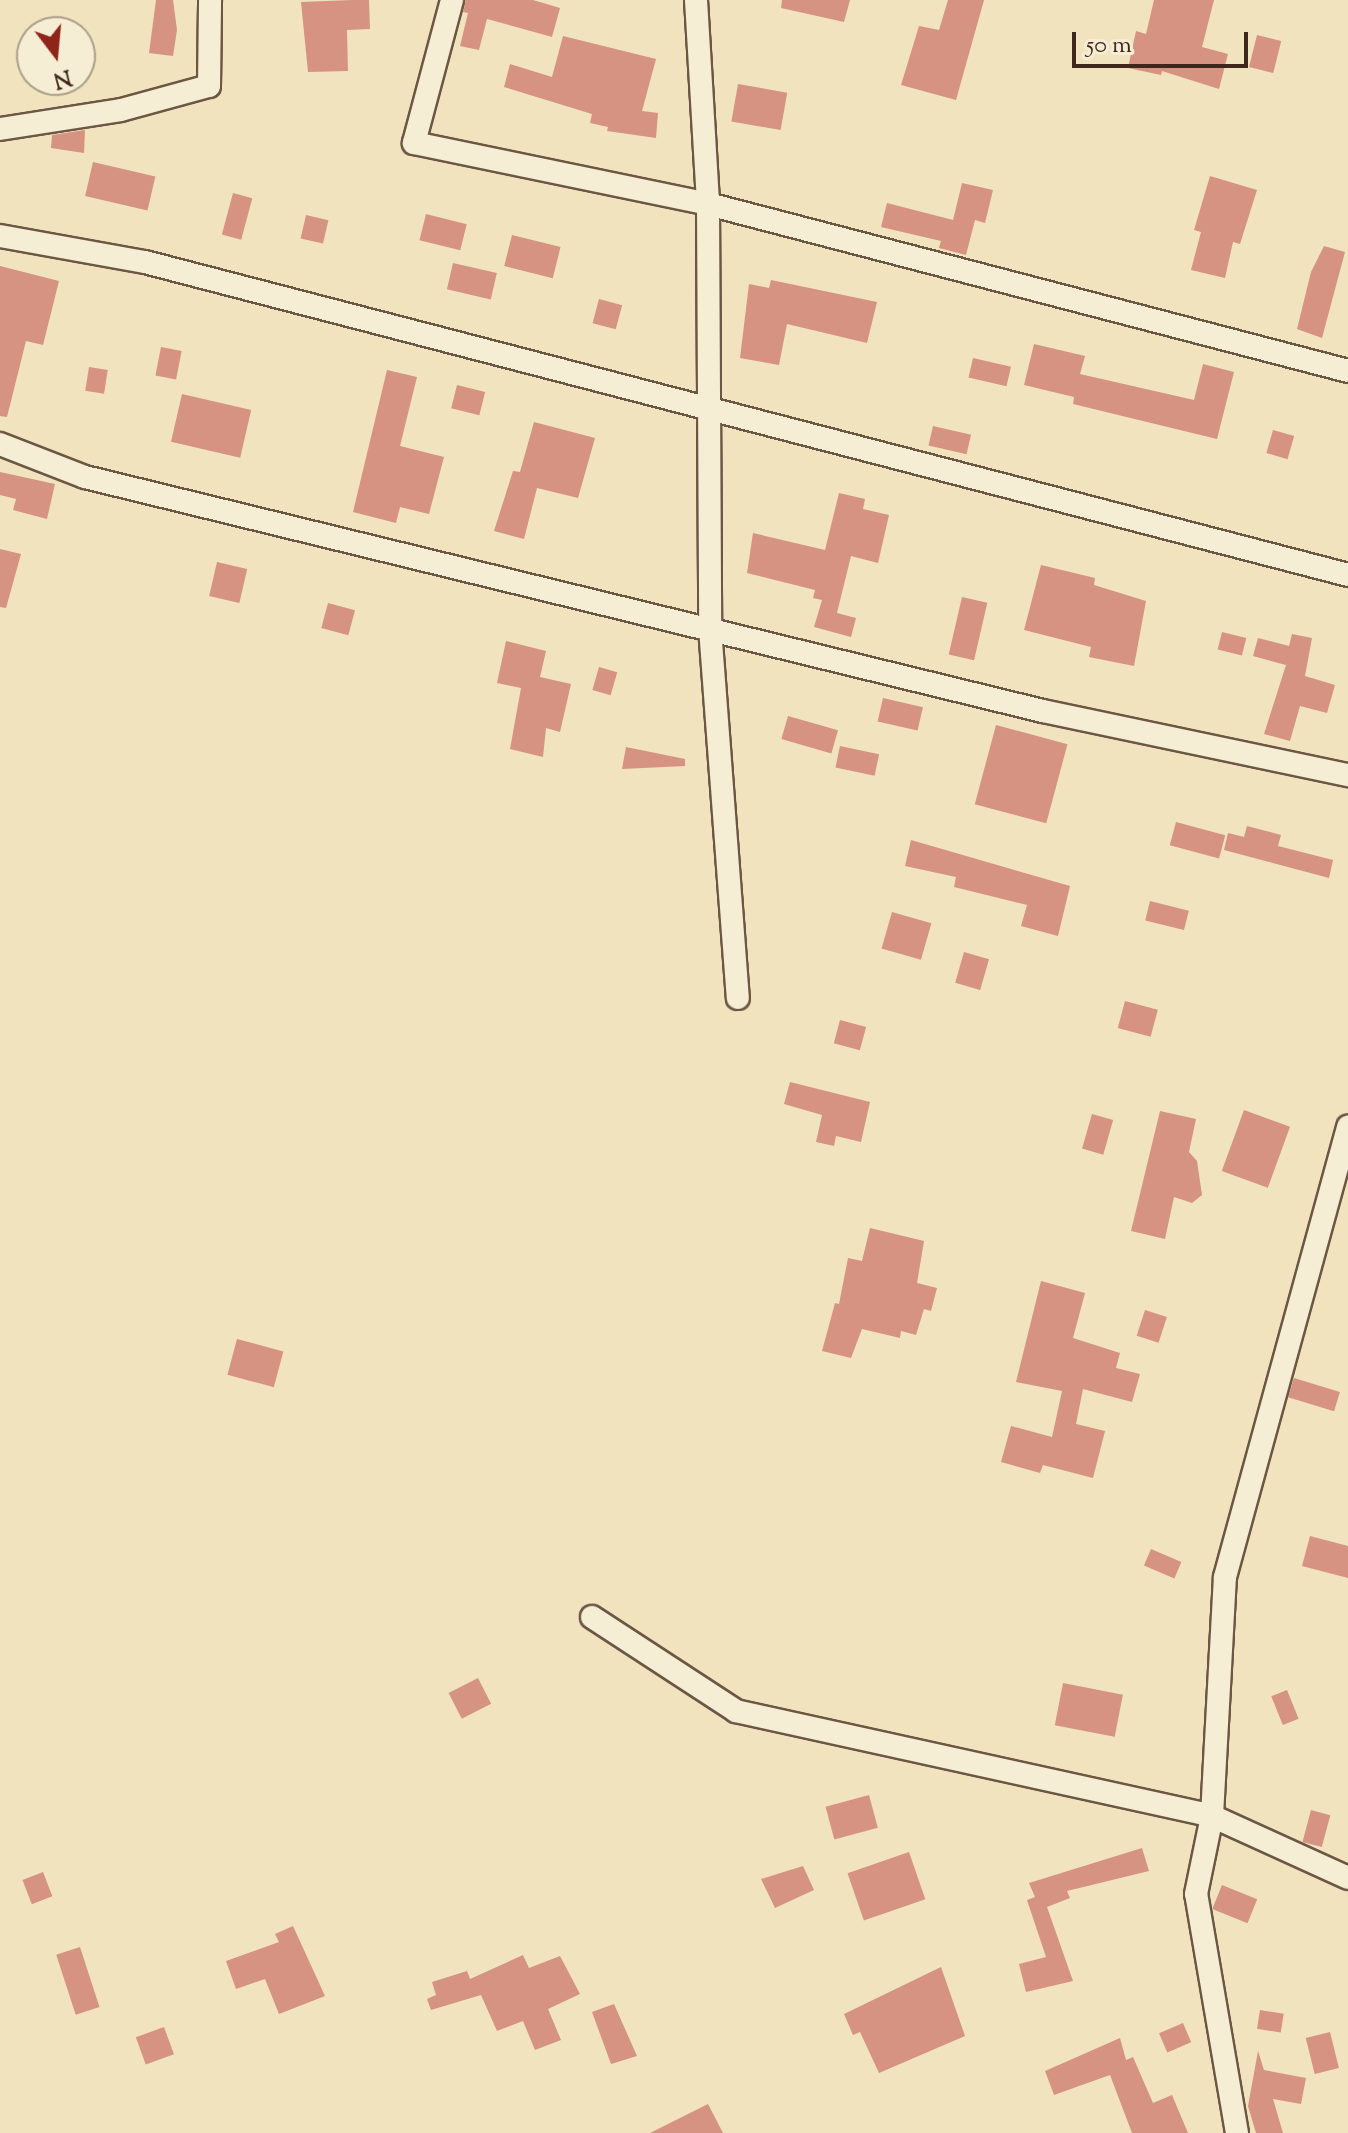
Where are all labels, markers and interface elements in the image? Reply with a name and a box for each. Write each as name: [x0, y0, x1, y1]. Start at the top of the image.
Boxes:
north arrow: [16, 16, 96, 96]
scale bar: [1076, 16, 1252, 66]
text: 50 m: [1086, 29, 1132, 63]
text: N: [49, 59, 75, 95]

